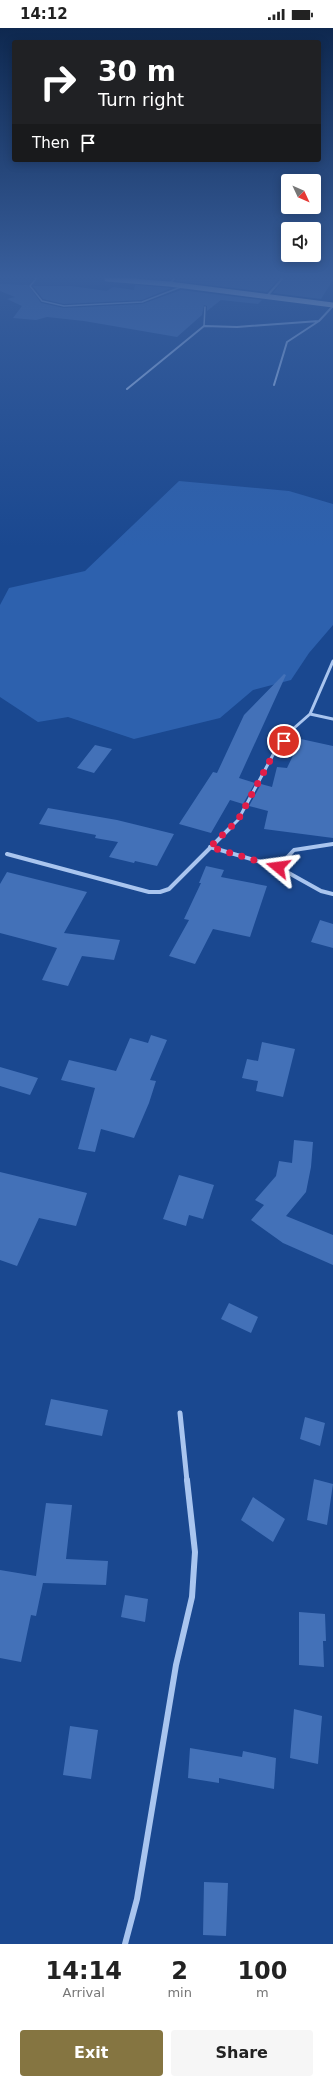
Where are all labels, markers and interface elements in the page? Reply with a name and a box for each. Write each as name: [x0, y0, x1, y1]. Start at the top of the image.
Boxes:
text: 14:12: [20, 5, 68, 23]
text: 30 m: [98, 55, 176, 88]
icon: right: [32, 56, 84, 108]
text: Turn right: [98, 89, 184, 110]
icon: arrive: [77, 132, 99, 154]
text: Then: [32, 134, 69, 152]
north arrow: [281, 174, 321, 214]
map controls: [281, 174, 321, 262]
button: sound: [281, 222, 321, 262]
pin: [267, 724, 301, 758]
icon: arrive: [273, 730, 295, 752]
position arrow: [257, 846, 299, 888]
text: 14:14: [45, 1957, 122, 1985]
text: 2: [171, 1957, 188, 1985]
text: 100: [237, 1957, 287, 1985]
text: Arrival: [63, 1985, 105, 2000]
text: min: [167, 1985, 192, 2000]
text: m: [256, 1985, 269, 2000]
button: Exit: [20, 2030, 163, 2076]
button: Share: [171, 2030, 313, 2076]

